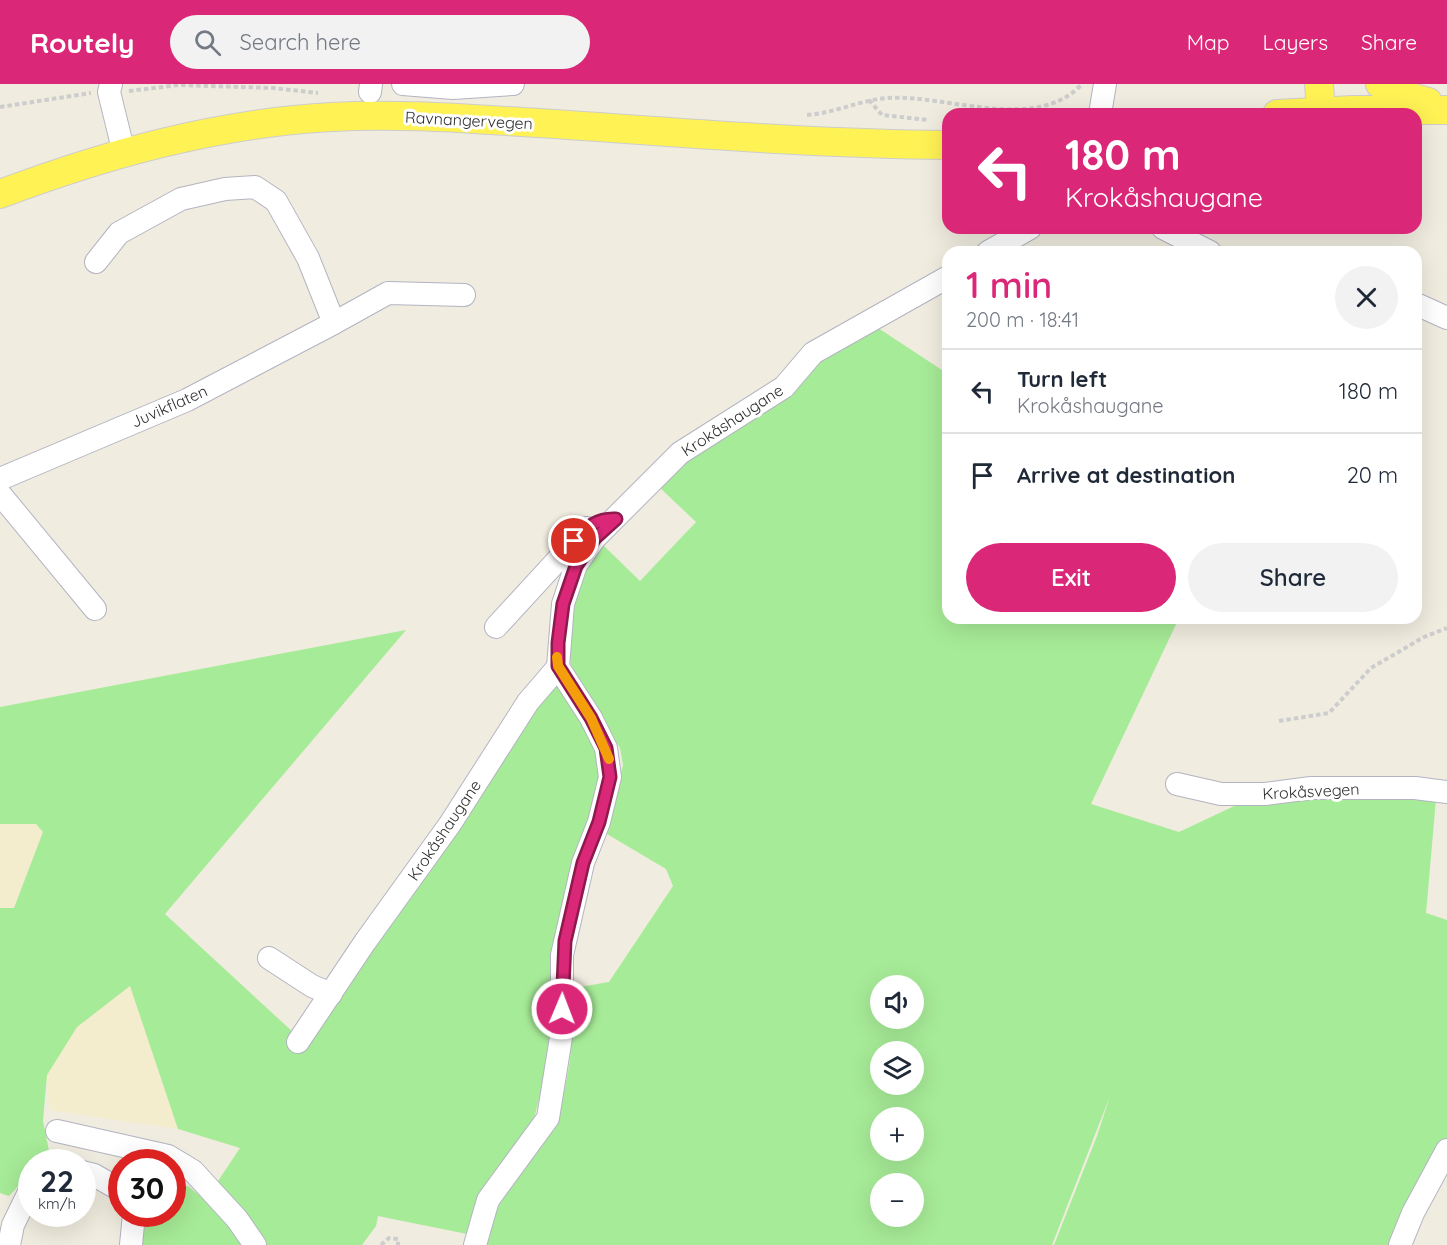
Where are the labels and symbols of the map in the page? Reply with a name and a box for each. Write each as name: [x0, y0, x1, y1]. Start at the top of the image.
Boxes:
street label: Ravnangervegen: [405, 107, 533, 133]
street label: Juvikflaten: [128, 380, 210, 432]
street label: Krokåshaugane: [677, 380, 787, 460]
pin: [548, 515, 599, 566]
street label: Krokåshaugane: [403, 776, 485, 884]
street label: Krokåsvegen: [1262, 778, 1360, 804]
position arrow: [530, 977, 594, 1041]
speed limit sign: 30: [108, 1149, 186, 1227]

